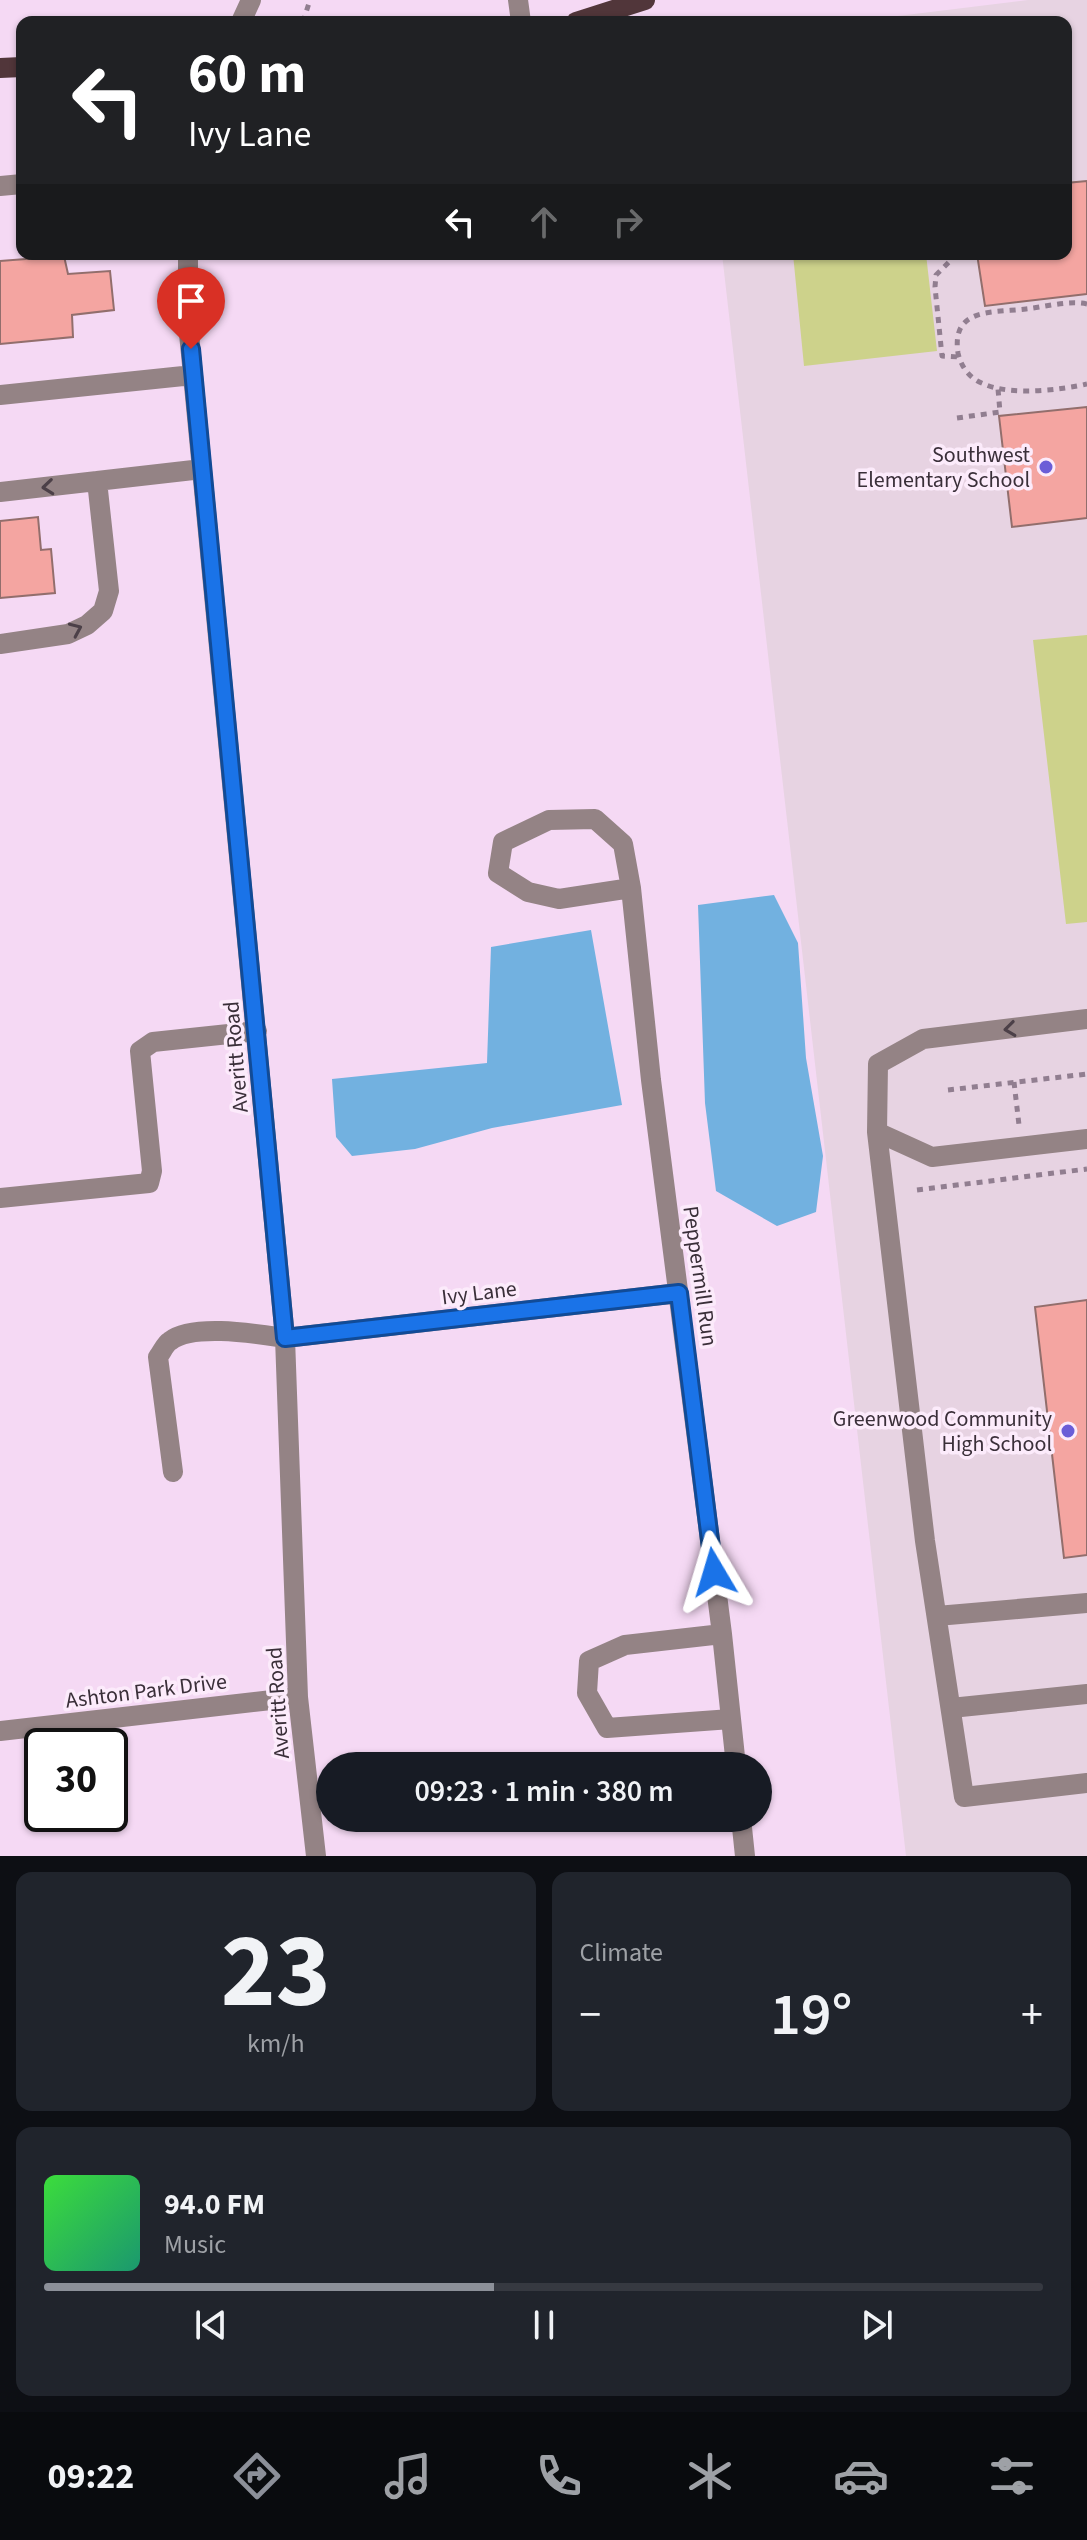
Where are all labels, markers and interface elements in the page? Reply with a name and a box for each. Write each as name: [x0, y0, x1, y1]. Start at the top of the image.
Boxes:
text: 60 m: [188, 35, 306, 114]
icon: left: [56, 48, 160, 152]
text: Ivy Lane: [188, 109, 311, 160]
icon: left: [438, 200, 482, 244]
icon: ahead: [522, 200, 566, 244]
icon: right: [606, 200, 650, 244]
pin: [157, 267, 225, 349]
icon: arrive: [169, 279, 213, 323]
place label: Southwest Elementary School: [857, 439, 1031, 496]
marker: Southwest Elementary School: [1037, 458, 1055, 476]
one-way arrow: [41, 478, 54, 495]
one-way arrow: [68, 623, 82, 639]
street label: Averitt Road: [215, 1000, 257, 1114]
one-way arrow: [1003, 1020, 1016, 1037]
street label: Peppermill Run: [674, 1204, 726, 1348]
street label: Ivy Lane: [440, 1273, 519, 1313]
place label: Greenwood Community High School: [833, 1403, 1053, 1460]
marker: Greenwood Community High School: [1059, 1422, 1077, 1440]
position arrow: [672, 1530, 756, 1614]
street label: Averitt Road: [258, 1646, 298, 1760]
street label: Ashton Park Drive: [64, 1665, 229, 1717]
speed limit sign: 30: [24, 1728, 128, 1832]
text: 09:23 · 1 min · 380 m: [414, 1770, 674, 1813]
text: 23: [221, 1899, 331, 2047]
text: Climate: [580, 1934, 663, 1971]
text: 19°: [770, 1973, 852, 2058]
text: −: [580, 1984, 601, 2047]
text: +: [1021, 1984, 1043, 2047]
text: km/h: [247, 2025, 305, 2062]
text: 94.0 FM: [164, 2183, 265, 2226]
text: Music: [164, 2226, 226, 2263]
icon: previous: [189, 2303, 233, 2347]
icon: pause: [522, 2303, 566, 2347]
icon: next: [855, 2303, 899, 2347]
icon: directions: [229, 2448, 285, 2504]
icon: music: [380, 2448, 436, 2504]
icon: phone: [531, 2448, 587, 2504]
icon: climate: [682, 2448, 738, 2504]
icon: car: [833, 2448, 889, 2504]
icon: filters: [984, 2448, 1040, 2504]
text: 09:22: [47, 2451, 134, 2502]

